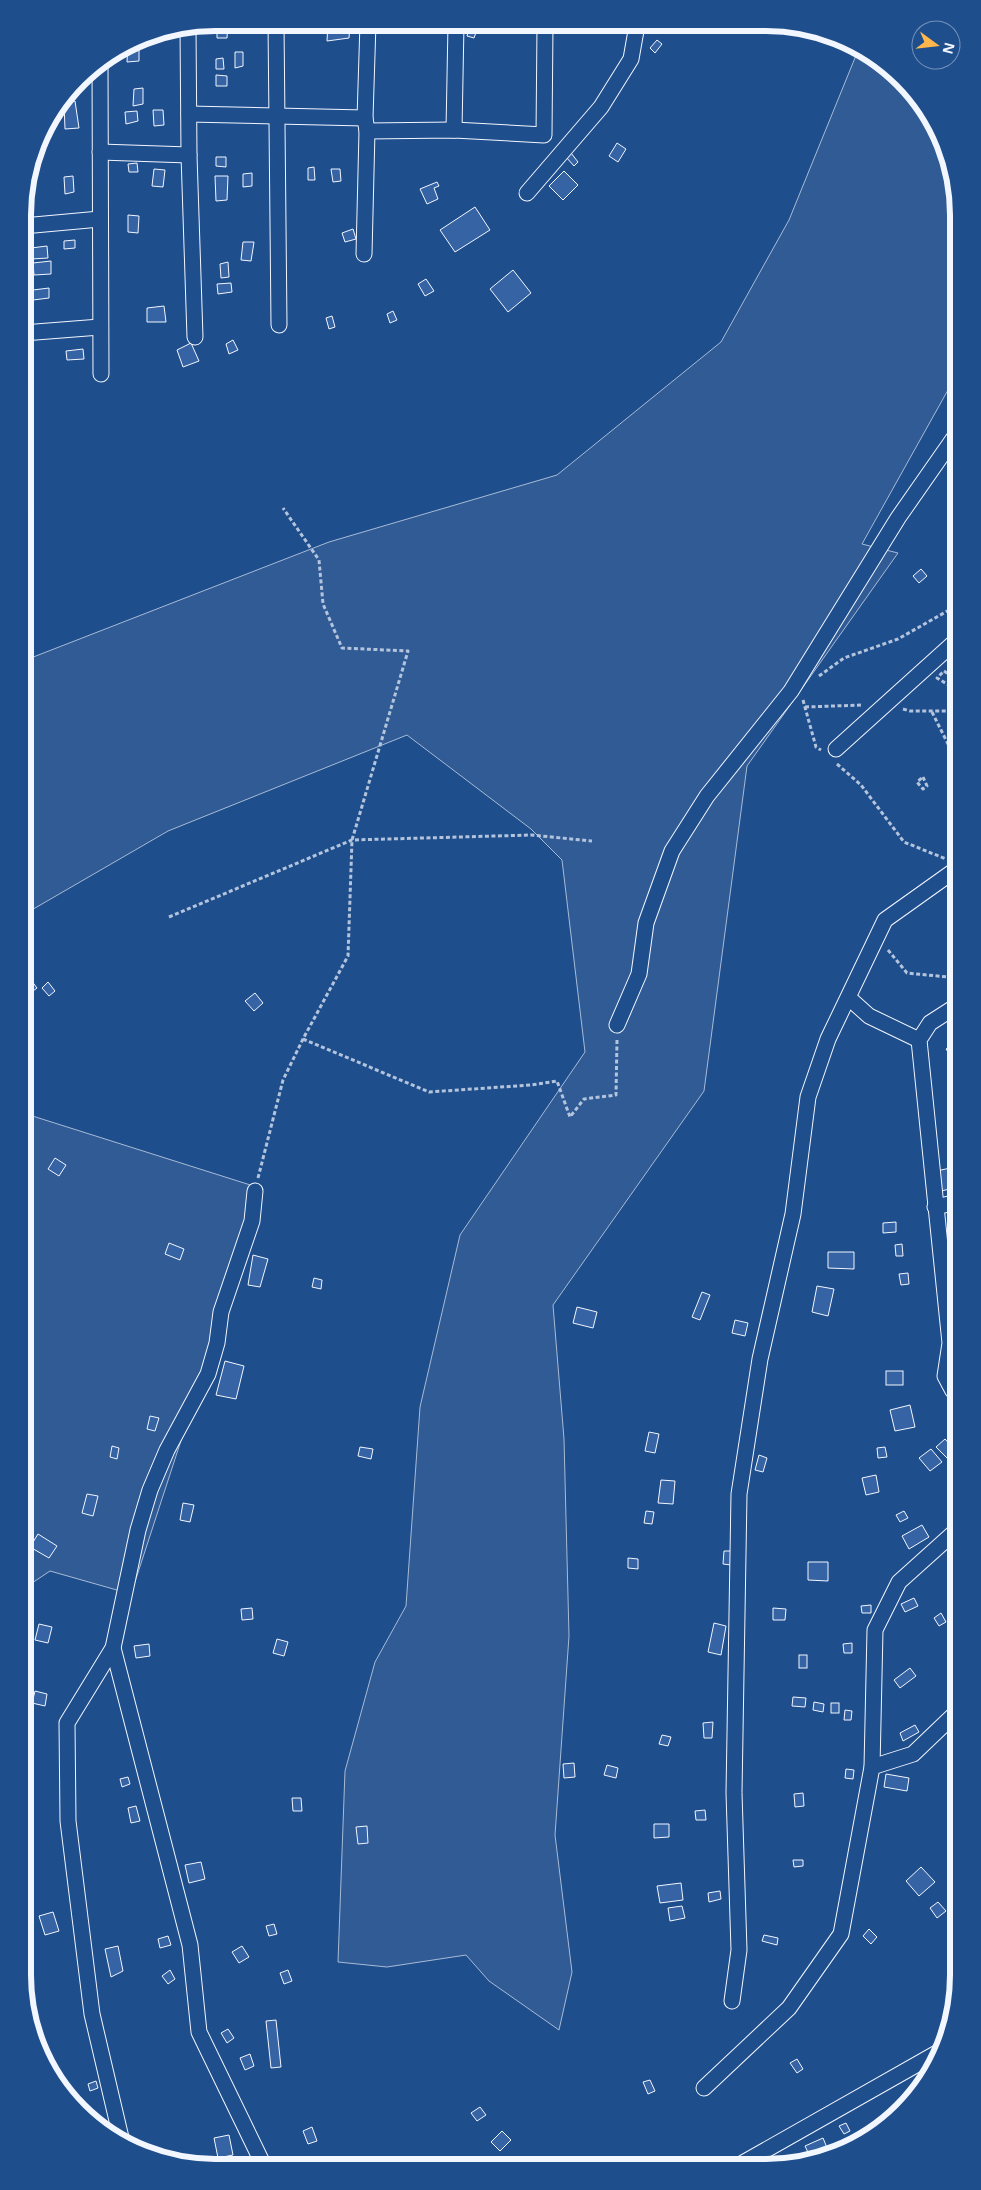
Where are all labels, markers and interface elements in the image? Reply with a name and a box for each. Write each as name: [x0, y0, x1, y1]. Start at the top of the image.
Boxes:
north arrow: [911, 20, 961, 70]
text: N: [938, 41, 960, 56]

